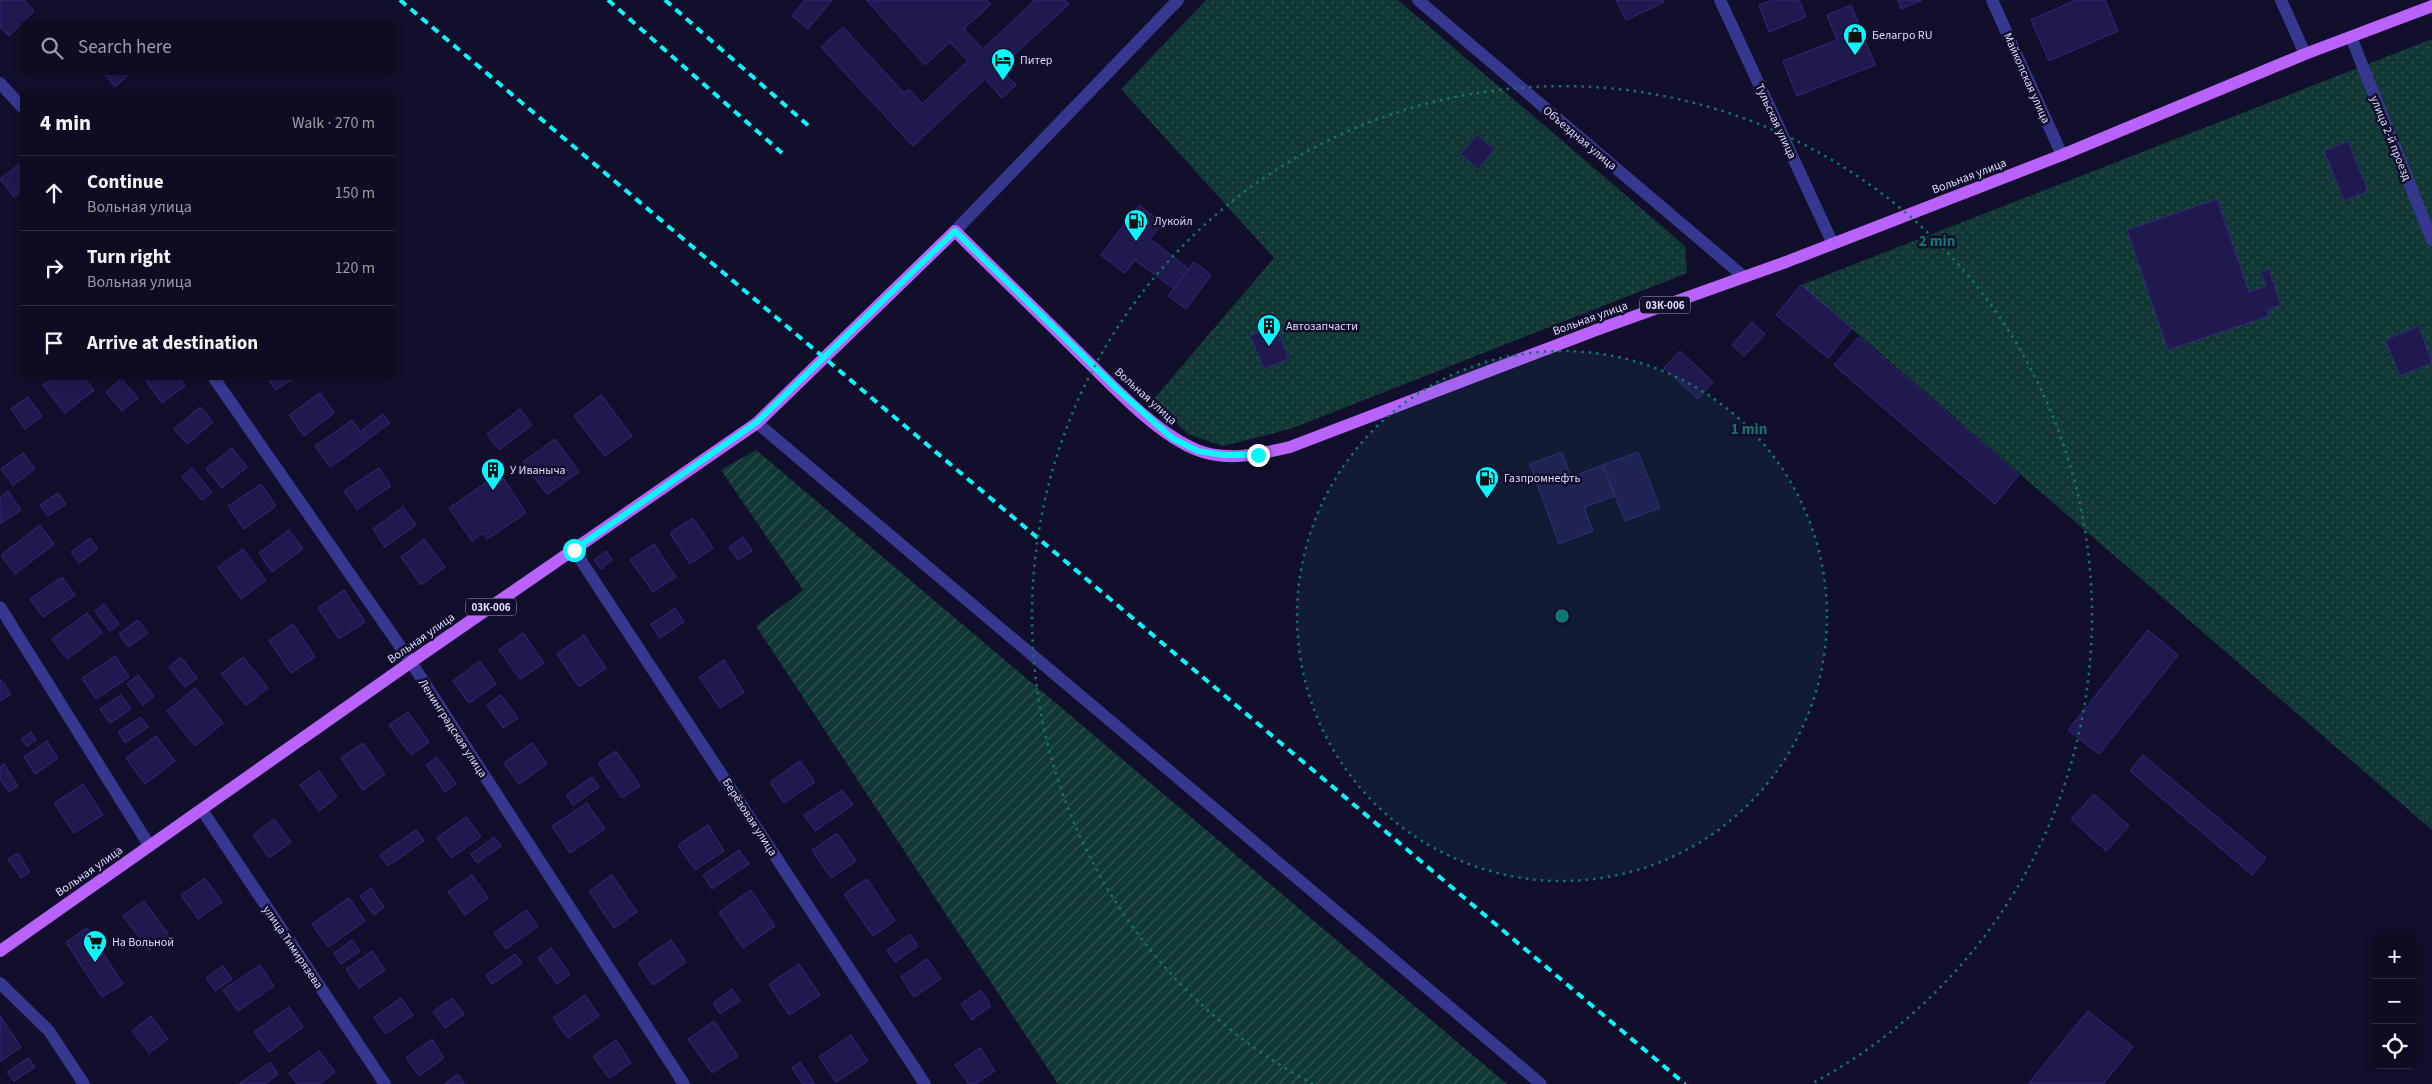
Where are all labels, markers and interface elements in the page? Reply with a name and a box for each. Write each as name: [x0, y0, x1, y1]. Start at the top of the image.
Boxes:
search box: [20, 20, 395, 75]
shop icon: Белагро RU: [1842, 22, 1868, 56]
place label: Белагро RU: [1872, 27, 1932, 44]
street label: Майкопская улица: [1999, 30, 2054, 126]
icon: search: [38, 34, 66, 62]
text: Search here: [78, 34, 172, 61]
hotel icon: Питер: [990, 47, 1016, 81]
place label: Питер: [1020, 52, 1053, 69]
street label: Тульская улица: [1751, 81, 1800, 162]
street label: улица 2-й проезд: [2366, 93, 2416, 184]
street label: Объездная улица: [1539, 102, 1620, 174]
text: 4 min: [40, 108, 91, 138]
text: Walk · 270 m: [292, 112, 375, 134]
street label: Вольная улица: [1929, 154, 2009, 198]
text: Continue: [87, 169, 164, 196]
icon: ahead: [40, 179, 68, 207]
text: 150 m: [335, 182, 375, 204]
text: Вольная улица: [87, 196, 192, 218]
fuel station icon: Лукойл: [1123, 208, 1149, 242]
place label: Лукойл: [1154, 213, 1193, 230]
text: 2 min: [1919, 231, 1955, 252]
text: Turn right: [87, 244, 171, 271]
icon: right: [40, 254, 68, 282]
text: 120 m: [335, 257, 375, 279]
text: Вольная улица: [87, 271, 192, 293]
road number: 03К-006: [1640, 296, 1690, 314]
street label: Вольная улица: [1550, 297, 1630, 340]
building icon: Автозапчасти: [1256, 313, 1282, 347]
place label: Автозапчасти: [1286, 318, 1358, 335]
icon: arrive: [40, 329, 68, 357]
text: Arrive at destination: [87, 330, 258, 357]
street label: Вольная улица: [1111, 364, 1181, 429]
text: 1 min: [1731, 419, 1767, 440]
route end: [1247, 444, 1270, 467]
building icon: У Иваныча: [480, 457, 506, 491]
place label: У Иваныча: [510, 462, 566, 479]
fuel station icon: Газпромнефть: [1474, 465, 1500, 499]
place label: Газпромнефть: [1504, 470, 1581, 487]
route start: [563, 539, 586, 562]
road number: 03К-006: [466, 598, 516, 616]
centre of rings: [1553, 607, 1571, 625]
street label: Вольная улица: [384, 609, 458, 668]
street label: Ленинградская улица: [414, 675, 491, 781]
street label: Берёзовая улица: [718, 775, 781, 860]
street label: Вольная улица: [52, 842, 126, 901]
street label: улица Тимирязева: [258, 902, 327, 992]
supermarket icon: На Вольной: [82, 929, 108, 963]
place label: На Вольной: [112, 934, 174, 951]
map controls: [2372, 934, 2417, 1069]
button: +: [2372, 934, 2417, 979]
button: −: [2372, 979, 2417, 1024]
button: locate: [2372, 1024, 2417, 1069]

